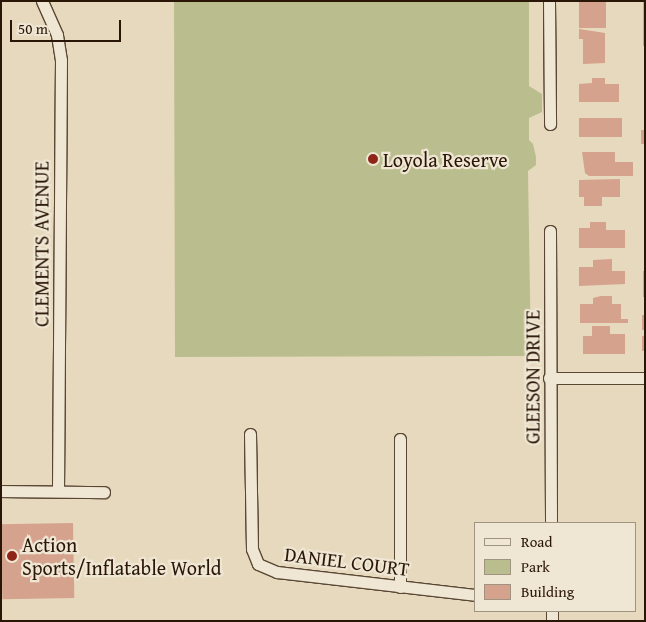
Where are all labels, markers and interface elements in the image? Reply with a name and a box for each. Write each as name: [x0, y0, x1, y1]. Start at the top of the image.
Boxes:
scale bar: [12, 10, 124, 42]
text: 50 m: [18, 18, 48, 39]
place label: Loyola Reserve: [383, 147, 508, 171]
marker: Loyola Reserve: [367, 153, 379, 165]
street label: CLEMENTS AVENUE: [29, 161, 53, 327]
street label: GLEESON DRIVE: [520, 310, 544, 444]
legend: [473, 522, 636, 612]
text: Road: [521, 531, 552, 552]
place label: Action Sports/Inflatable World: [22, 532, 222, 579]
street label: DANIEL COURT: [283, 541, 411, 581]
marker: Action Sports/Inflatable World: [6, 550, 18, 562]
text: Park: [521, 556, 550, 577]
text: Building: [521, 581, 574, 602]

